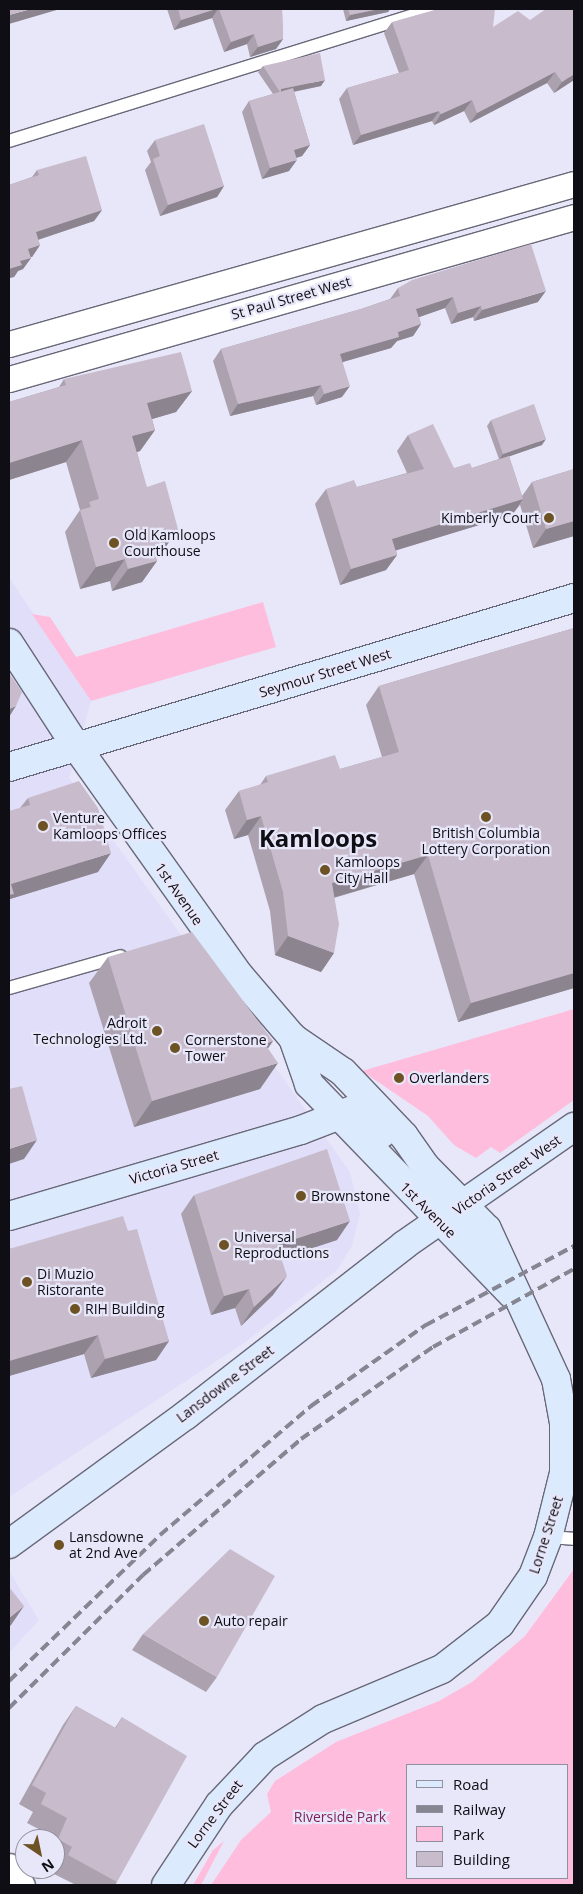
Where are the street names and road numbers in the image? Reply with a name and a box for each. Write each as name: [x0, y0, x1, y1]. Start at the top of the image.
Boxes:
street label: St Paul Street West: [229, 273, 353, 323]
street label: Seymour Street West: [257, 645, 393, 701]
street label: 1st Avenue: [151, 860, 207, 928]
street label: Victoria Street West: [450, 1131, 564, 1219]
street label: Victoria Street: [128, 1146, 220, 1188]
street label: 1st Avenue: [397, 1179, 459, 1241]
street label: Lansdowne Street: [173, 1342, 277, 1426]
street label: Lorne Street: [526, 1494, 566, 1576]
street label: Lorne Street: [184, 1777, 246, 1851]

